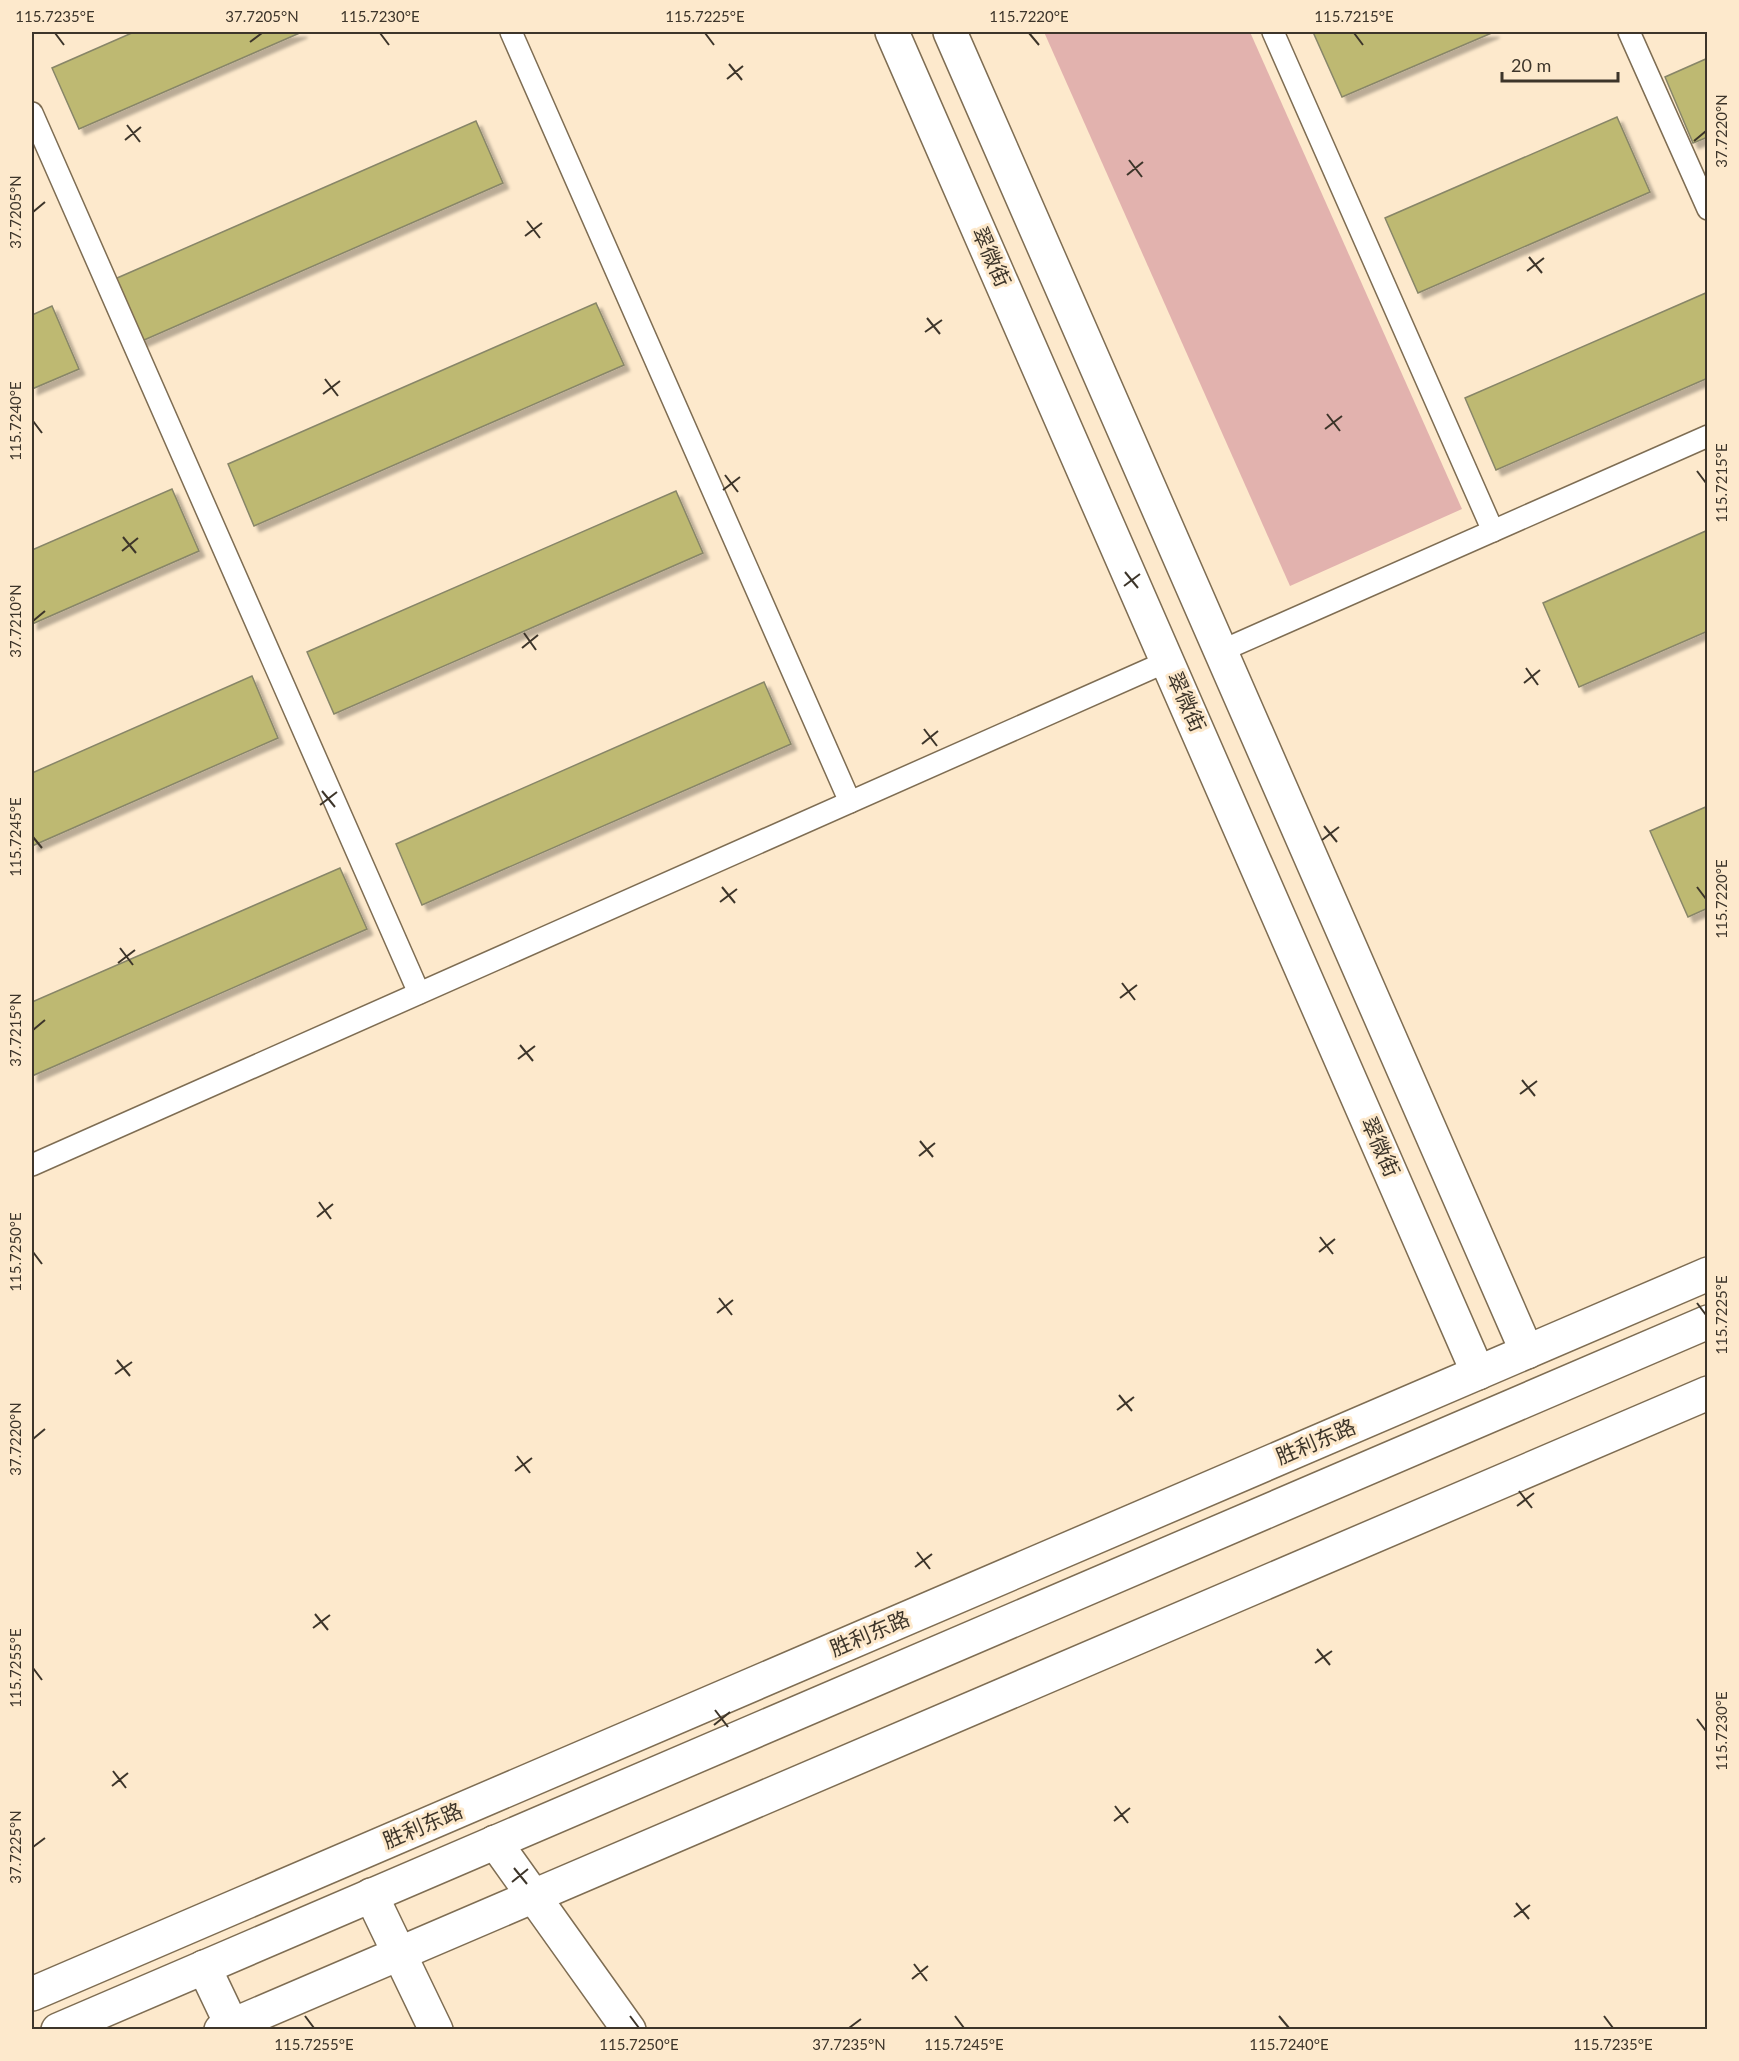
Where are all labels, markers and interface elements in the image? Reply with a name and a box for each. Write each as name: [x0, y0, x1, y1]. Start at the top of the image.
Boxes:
text: 115.7235°E: [15, 7, 95, 25]
text: 37.7205°N: [225, 7, 299, 25]
text: 115.7230°E: [340, 7, 420, 25]
text: 115.7225°E: [665, 7, 745, 25]
text: 115.7220°E: [989, 7, 1069, 25]
text: 115.7215°E: [1314, 7, 1394, 25]
scale bar: [1502, 45, 1618, 83]
text: 20 m: [1511, 54, 1551, 76]
text: 37.7220°N: [1712, 94, 1730, 168]
text: 37.7205°N: [6, 175, 24, 249]
street label: 翠微街: [968, 223, 1017, 290]
text: 115.7240°E: [6, 381, 24, 461]
text: 115.7215°E: [1712, 443, 1730, 523]
text: 37.7210°N: [6, 584, 24, 658]
street label: 翠微街: [1163, 668, 1212, 735]
text: 115.7245°E: [6, 797, 24, 877]
text: 115.7220°E: [1712, 859, 1730, 939]
text: 37.7215°N: [6, 993, 24, 1067]
street label: 翠微街: [1357, 1113, 1406, 1180]
text: 115.7250°E: [6, 1212, 24, 1292]
text: 115.7225°E: [1712, 1275, 1730, 1355]
text: 37.7220°N: [6, 1402, 24, 1476]
street label: 胜利东路: [1272, 1413, 1359, 1469]
street label: 胜利东路: [826, 1605, 913, 1661]
text: 115.7255°E: [6, 1628, 24, 1708]
text: 115.7230°E: [1712, 1691, 1730, 1771]
street label: 胜利东路: [379, 1797, 466, 1853]
text: 37.7225°N: [6, 1810, 24, 1884]
text: 115.7255°E: [274, 2035, 354, 2053]
text: 115.7250°E: [599, 2035, 679, 2053]
text: 37.7235°N: [812, 2035, 886, 2053]
text: 115.7245°E: [924, 2035, 1004, 2053]
text: 115.7240°E: [1249, 2035, 1329, 2053]
text: 115.7235°E: [1573, 2035, 1653, 2053]

